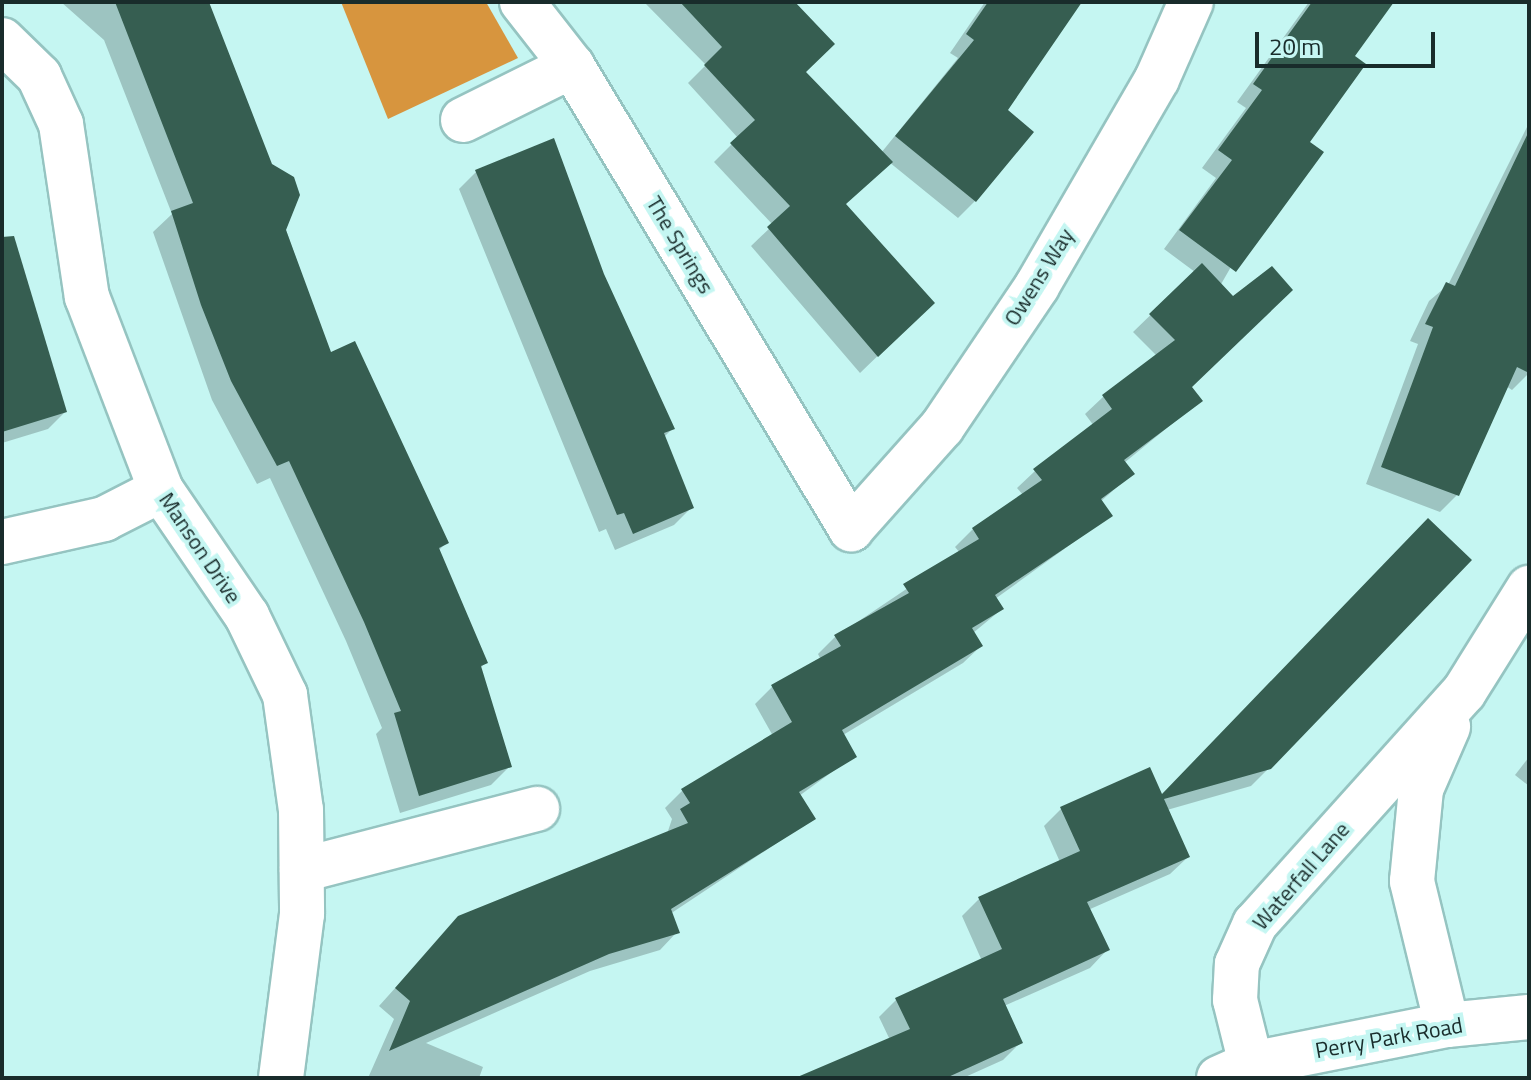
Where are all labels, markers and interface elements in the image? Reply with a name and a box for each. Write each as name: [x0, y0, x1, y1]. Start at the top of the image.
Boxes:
scale bar: [1259, 16, 1439, 66]
text: 20 m: [1269, 28, 1321, 64]
street label: The Springs: [641, 192, 719, 298]
street label: Owens Way: [999, 223, 1079, 331]
street label: Manson Drive: [153, 488, 247, 608]
street label: Waterfall Lane: [1247, 817, 1355, 935]
street label: Perry Park Road: [1313, 1012, 1465, 1064]

